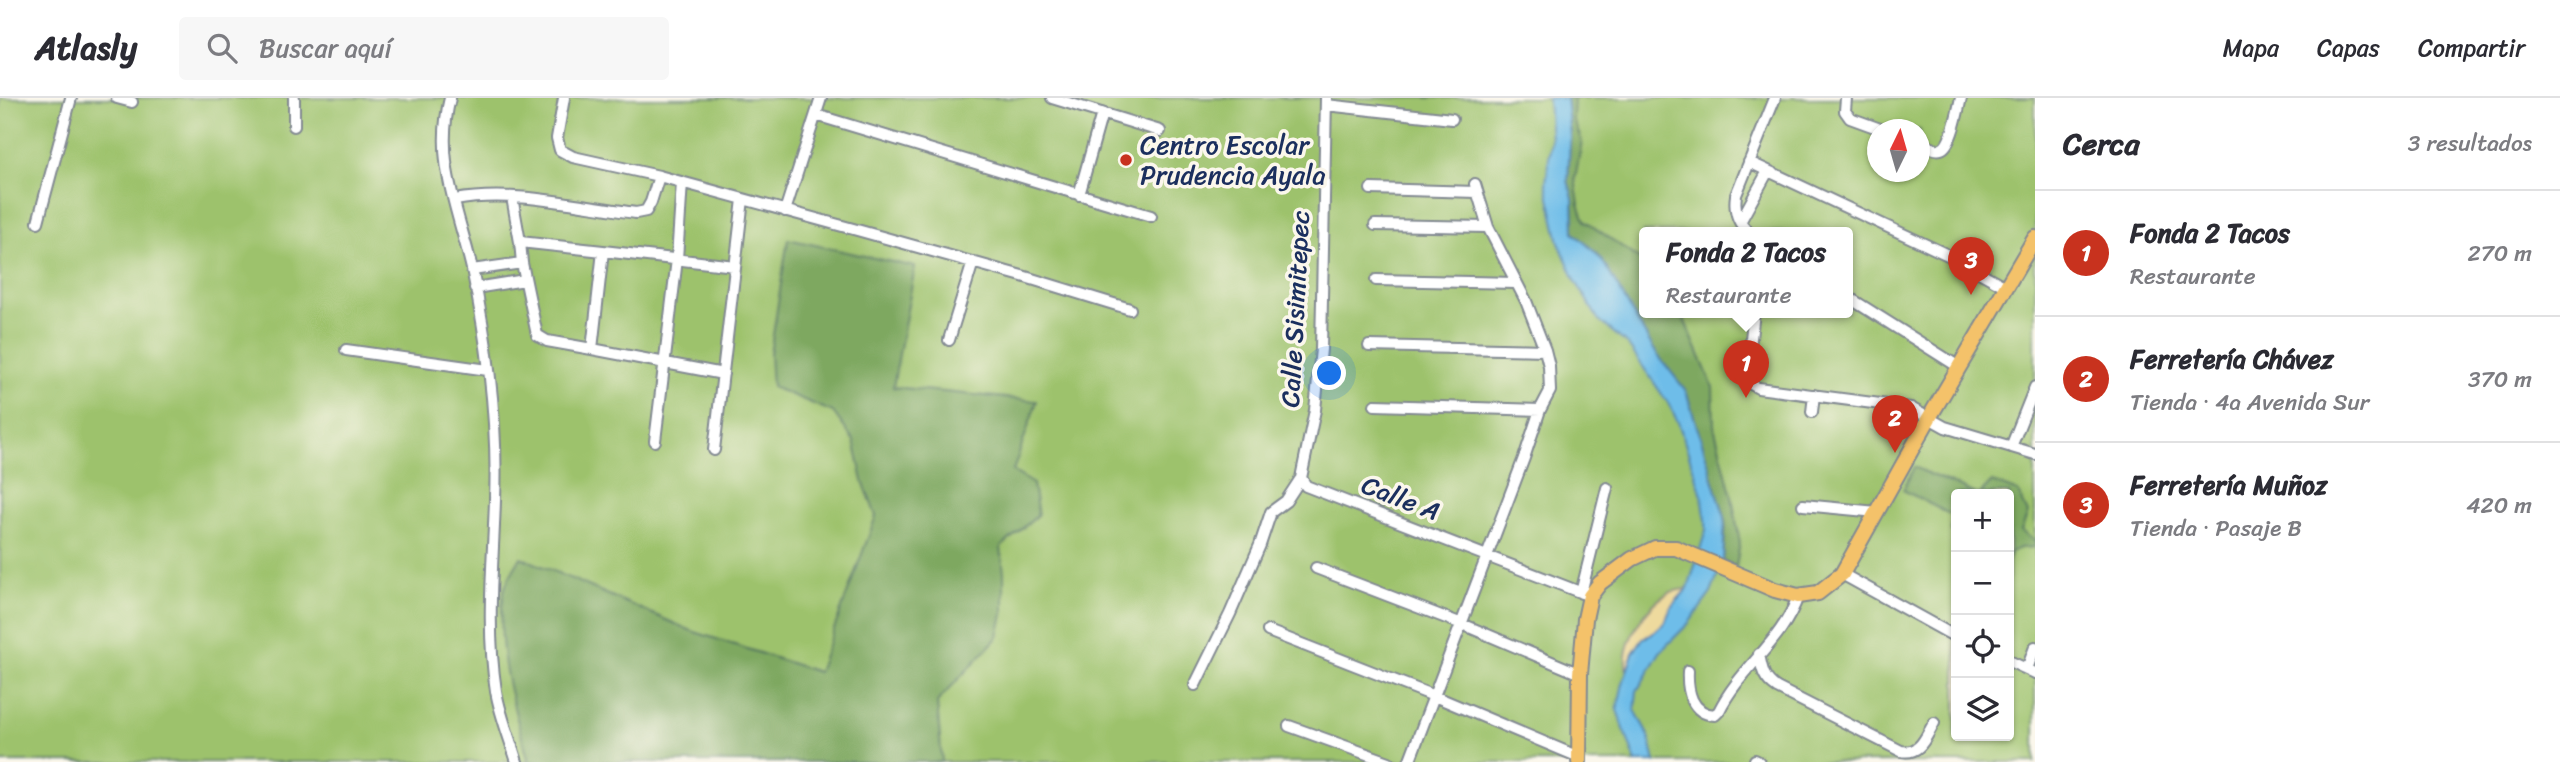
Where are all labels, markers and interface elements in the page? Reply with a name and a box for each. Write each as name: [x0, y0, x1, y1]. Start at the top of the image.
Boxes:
search box: [179, 17, 669, 80]
text: Atlasly: [35, 19, 137, 77]
text: Buscar aquí: [259, 25, 392, 71]
text: Mapa: [2223, 27, 2279, 69]
text: Capas: [2317, 27, 2380, 69]
text: Compartir: [2418, 27, 2525, 69]
icon: search: [203, 29, 241, 67]
text: Cerca: [2063, 117, 2139, 171]
north arrow: [1867, 119, 1930, 182]
place label: Centro Escolar Prudencia Ayala: [1140, 122, 1326, 198]
text: 3 resultados: [2408, 123, 2532, 164]
marker: Centro Escolar Prudencia Ayala: [1118, 152, 1134, 168]
street label: Calle Sisimitepec: [1267, 210, 1323, 408]
text: Fonda 2 Tacos: [2130, 210, 2290, 256]
popup: [1639, 227, 1853, 318]
text: Fonda 2 Tacos: [1666, 229, 1826, 275]
text: 1: [2081, 233, 2091, 274]
text: 270 m: [2467, 233, 2532, 274]
pin: 3: [1948, 237, 1994, 295]
text: Restaurante: [2130, 256, 2256, 297]
text: Restaurante: [1666, 275, 1792, 316]
text: Ferretería Chávez: [2130, 336, 2334, 382]
pin: 1: [1723, 340, 1769, 398]
your location: [1312, 356, 1346, 390]
text: 2: [2079, 359, 2093, 400]
text: 370 m: [2468, 359, 2532, 400]
text: Tienda · 4a Avenida Sur: [2130, 382, 2369, 423]
pin: 2: [1872, 395, 1918, 453]
street label: Calle A: [1355, 462, 1447, 534]
text: Ferretería Muñoz: [2130, 462, 2327, 508]
text: 3: [2080, 485, 2092, 526]
text: 420 m: [2466, 485, 2532, 526]
map controls: [1951, 489, 2014, 741]
button: +: [1951, 489, 2014, 552]
text: Tienda · Pasaje B: [2130, 508, 2302, 549]
button: −: [1951, 552, 2014, 615]
button: locate: [1951, 615, 2014, 678]
button: layers: [1951, 678, 2014, 741]

